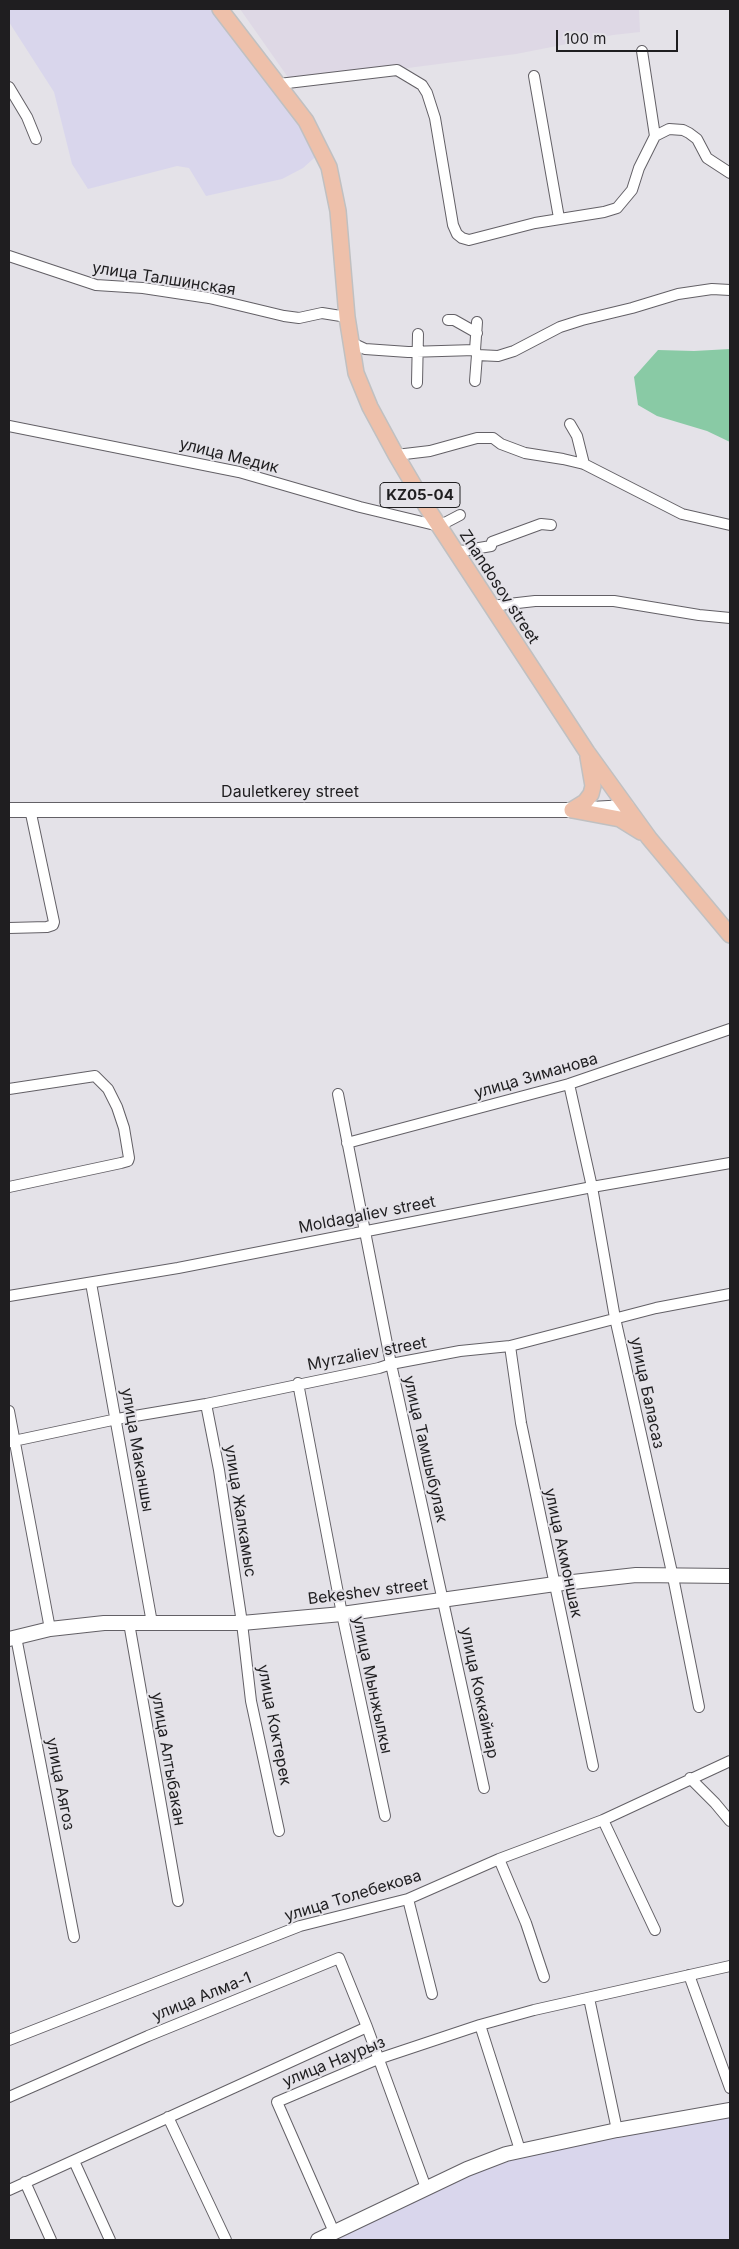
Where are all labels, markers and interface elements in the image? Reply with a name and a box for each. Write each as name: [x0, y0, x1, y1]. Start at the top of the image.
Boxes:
scale bar: [559, 20, 682, 52]
text: 100 m: [564, 29, 606, 48]
street label: улица Талшинская: [91, 258, 237, 300]
street label: улица Медик: [177, 434, 281, 478]
road number: KZ05-04: [380, 482, 460, 508]
street label: Zhandosov street: [455, 526, 543, 648]
street label: Dauletkerey street: [221, 782, 359, 802]
street label: улица Зиманова: [472, 1049, 600, 1103]
street label: Moldagaliev street: [297, 1192, 437, 1238]
street label: Myrzaliev street: [306, 1333, 428, 1375]
street label: улица Баласаз: [626, 1335, 668, 1451]
street label: улица Тамшыбулак: [399, 1374, 451, 1524]
street label: улица Маканшы: [117, 1387, 157, 1513]
street label: улица Жалкамыс: [220, 1444, 260, 1578]
street label: улица Акмоншак: [540, 1487, 586, 1619]
street label: Bekeshev street: [307, 1575, 429, 1609]
street label: улица Мынжылкы: [348, 1615, 396, 1755]
street label: улица Коккайнар: [456, 1626, 502, 1760]
street label: улица Коктерек: [253, 1663, 295, 1787]
street label: улица Алтыбакан: [147, 1691, 189, 1827]
street label: улица Аягоз: [42, 1736, 78, 1832]
street label: улица Толебекова: [282, 1866, 424, 1926]
street label: улица Алма-1: [150, 1968, 254, 2026]
street label: улица Наурыз: [280, 2033, 388, 2091]

